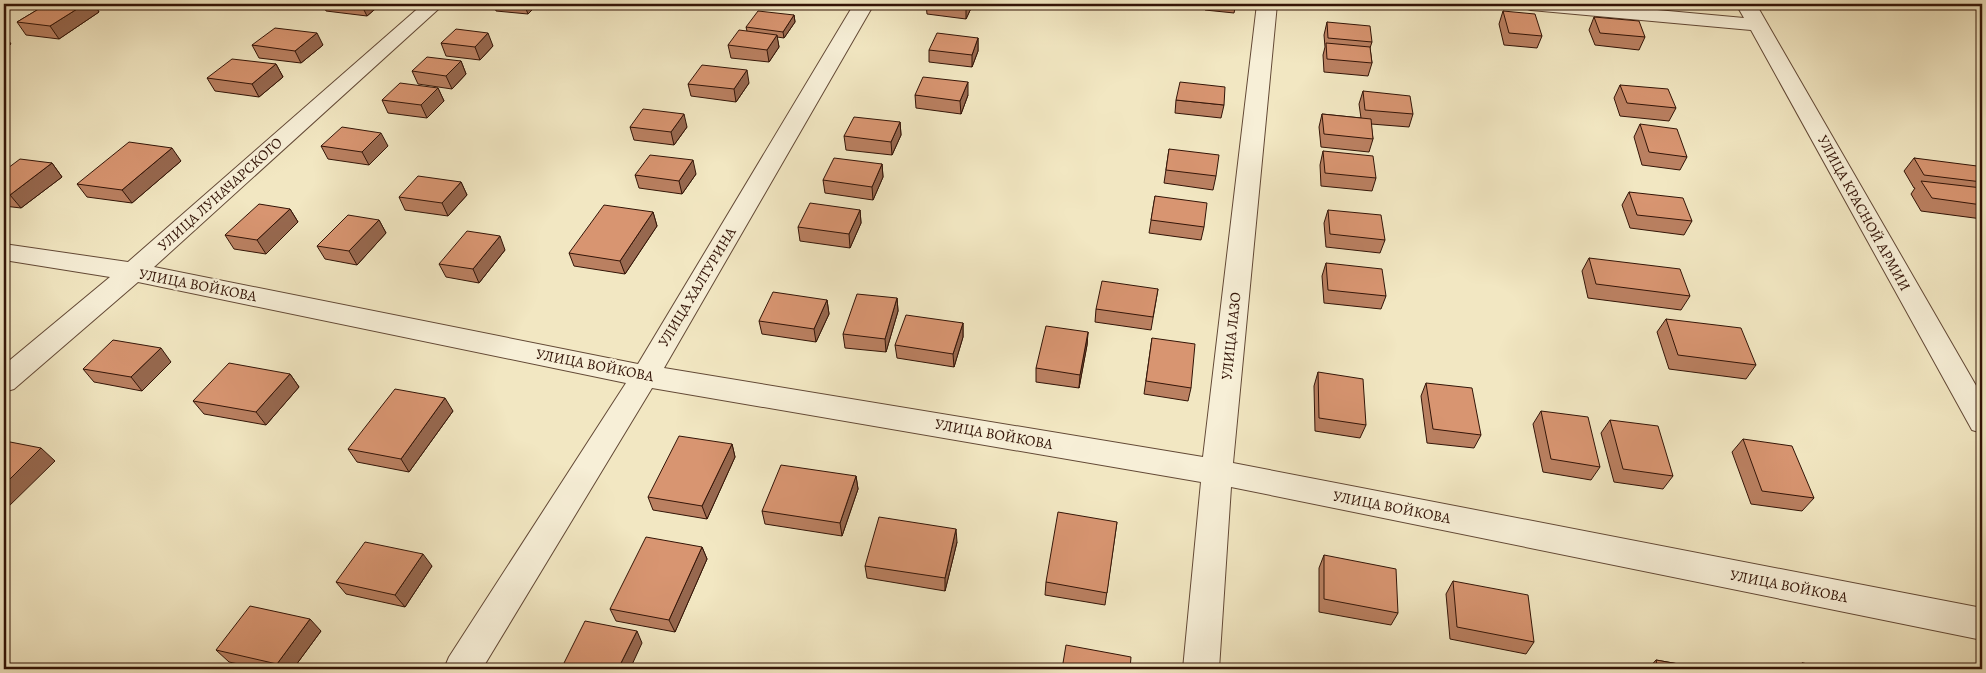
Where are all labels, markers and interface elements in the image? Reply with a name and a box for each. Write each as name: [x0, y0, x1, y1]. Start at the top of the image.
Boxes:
street label: УЛИЦА КРАСНОЙ АРМИИ: [1813, 132, 1915, 294]
street label: УЛИЦА ЛУНАЧАРСКОГО: [153, 133, 287, 255]
street label: УЛИЦА ХАЛТУРИНА: [653, 223, 741, 350]
street label: УЛИЦА ВОЙКОВА: [137, 264, 259, 306]
street label: УЛИЦА ЛАЗО: [1216, 291, 1246, 381]
street label: УЛИЦА ВОЙКОВА: [534, 344, 656, 386]
street label: УЛИЦА ВОЙКОВА: [933, 414, 1055, 454]
street label: УЛИЦА ВОЙКОВА: [1331, 486, 1453, 528]
street label: УЛИЦА ВОЙКОВА: [1728, 565, 1850, 607]

